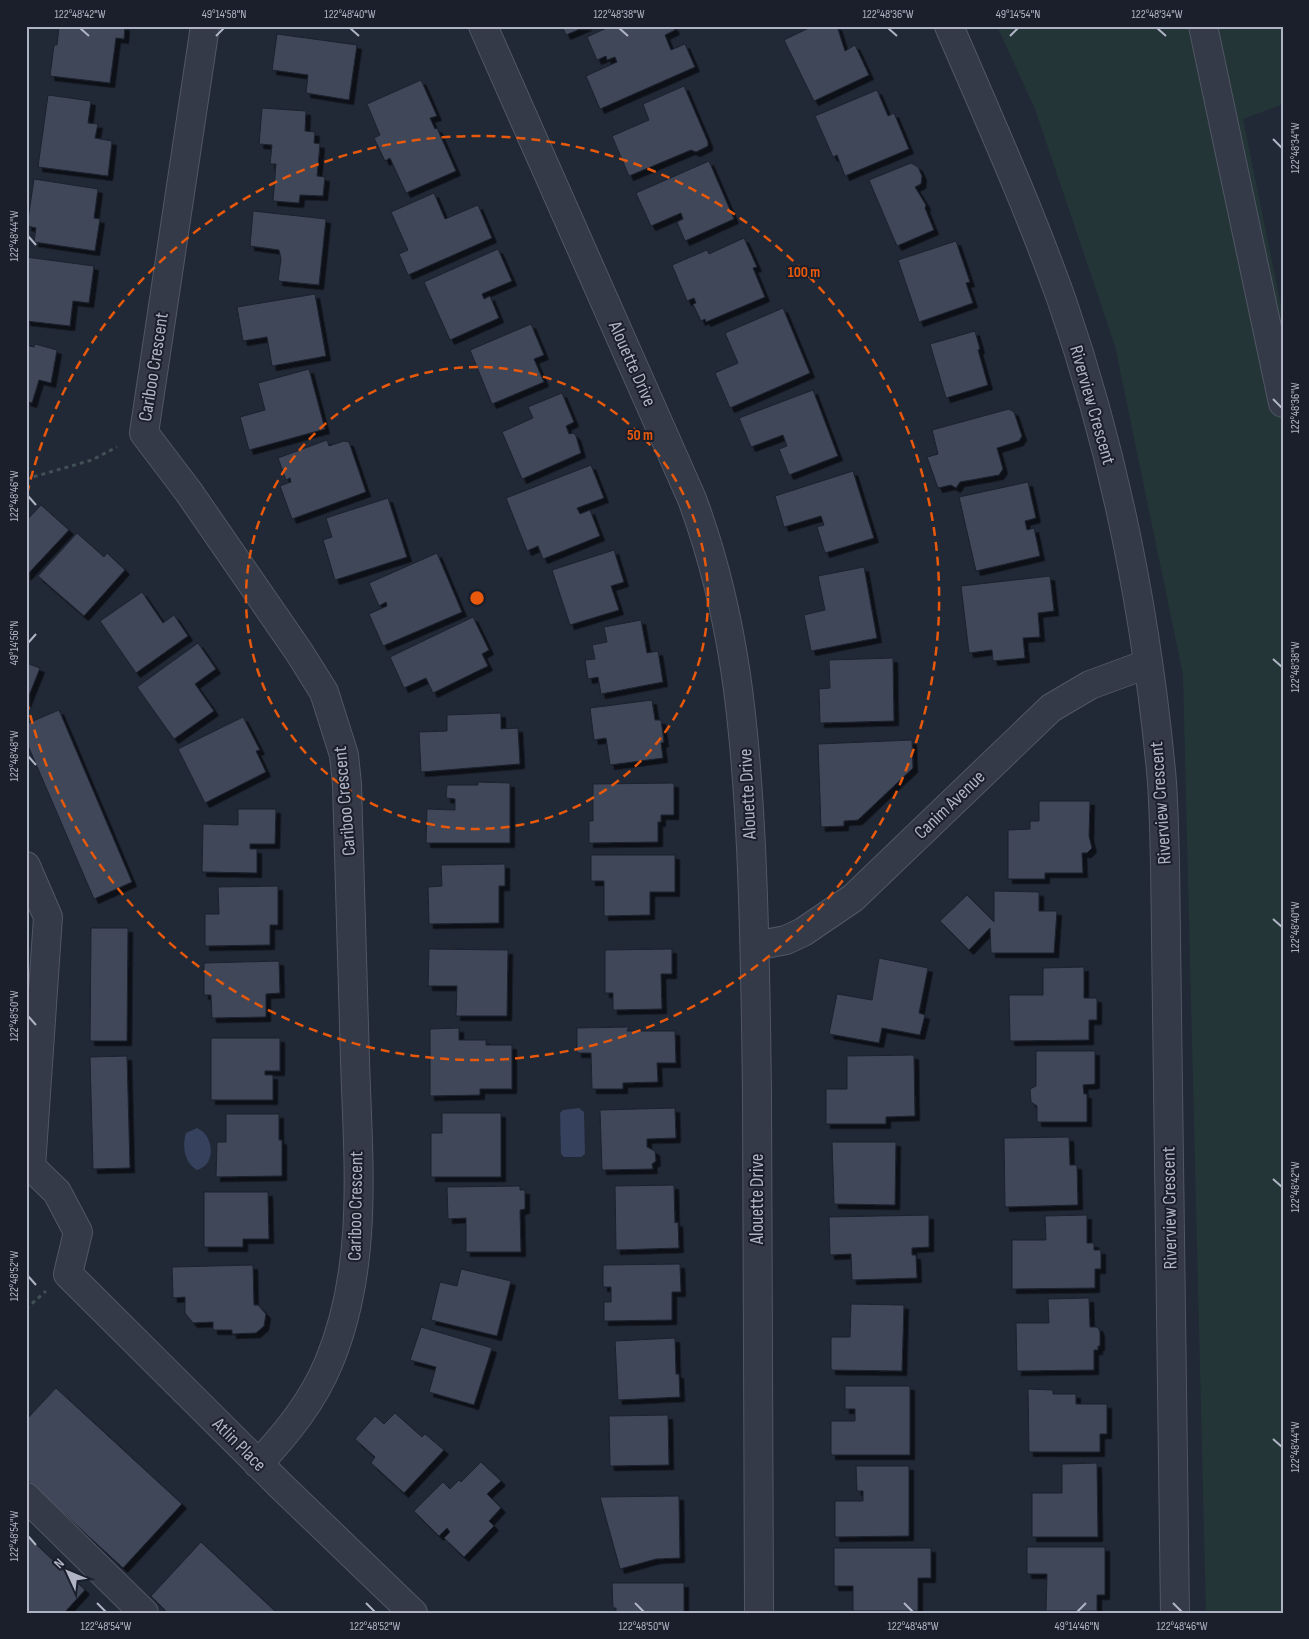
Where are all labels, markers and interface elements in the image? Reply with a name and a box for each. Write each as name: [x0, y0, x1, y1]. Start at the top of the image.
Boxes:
text: 122°48'42"W: [55, 7, 106, 22]
text: 49°14'58"N: [202, 7, 246, 22]
text: 122°48'40"W: [324, 7, 376, 22]
text: 122°48'38"W: [593, 7, 645, 22]
text: 122°48'36"W: [862, 7, 914, 22]
text: 49°14'54"N: [996, 7, 1040, 22]
text: 122°48'34"W: [1131, 7, 1183, 22]
text: 122°48'34"W: [1288, 122, 1303, 174]
text: 122°48'44"W: [7, 210, 22, 262]
text: 100 m: [788, 263, 820, 282]
street label: Cariboo Crescent: [134, 311, 174, 423]
street label: Alouette Drive: [603, 317, 661, 410]
street label: Riverview Crescent: [1064, 343, 1120, 467]
text: 122°48'36"W: [1288, 382, 1303, 434]
text: 50 m: [627, 426, 653, 445]
text: 122°48'46"W: [7, 470, 22, 522]
centre of rings: [468, 589, 486, 607]
text: 49°14'56"N: [7, 621, 22, 665]
text: 122°48'38"W: [1288, 641, 1303, 693]
text: 122°48'48"W: [7, 730, 22, 782]
street label: Riverview Crescent: [1145, 741, 1177, 865]
street label: Cariboo Crescent: [329, 745, 361, 857]
street label: Alouette Drive: [734, 748, 762, 841]
street label: Canim Avenue: [910, 766, 990, 844]
text: 122°48'40"W: [1288, 901, 1303, 953]
text: 122°48'50"W: [7, 990, 22, 1042]
street label: Riverview Crescent: [1157, 1146, 1183, 1270]
street label: Cariboo Crescent: [344, 1151, 368, 1261]
street label: Alouette Drive: [746, 1154, 769, 1245]
text: 122°48'42"W: [1288, 1161, 1303, 1212]
text: 122°48'52"W: [7, 1250, 22, 1301]
street label: Atlin Place: [207, 1413, 271, 1477]
text: 122°48'44"W: [1288, 1421, 1303, 1473]
text: 122°48'54"W: [7, 1510, 22, 1561]
north arrow: [42, 1546, 92, 1596]
text: N: [50, 1555, 68, 1572]
text: 122°48'54"W: [81, 1619, 132, 1634]
text: 122°48'52"W: [350, 1619, 401, 1634]
text: 122°48'50"W: [618, 1619, 670, 1634]
text: 122°48'48"W: [887, 1619, 939, 1634]
text: 49°14'46"N: [1055, 1619, 1099, 1634]
text: 122°48'46"W: [1156, 1619, 1208, 1634]

